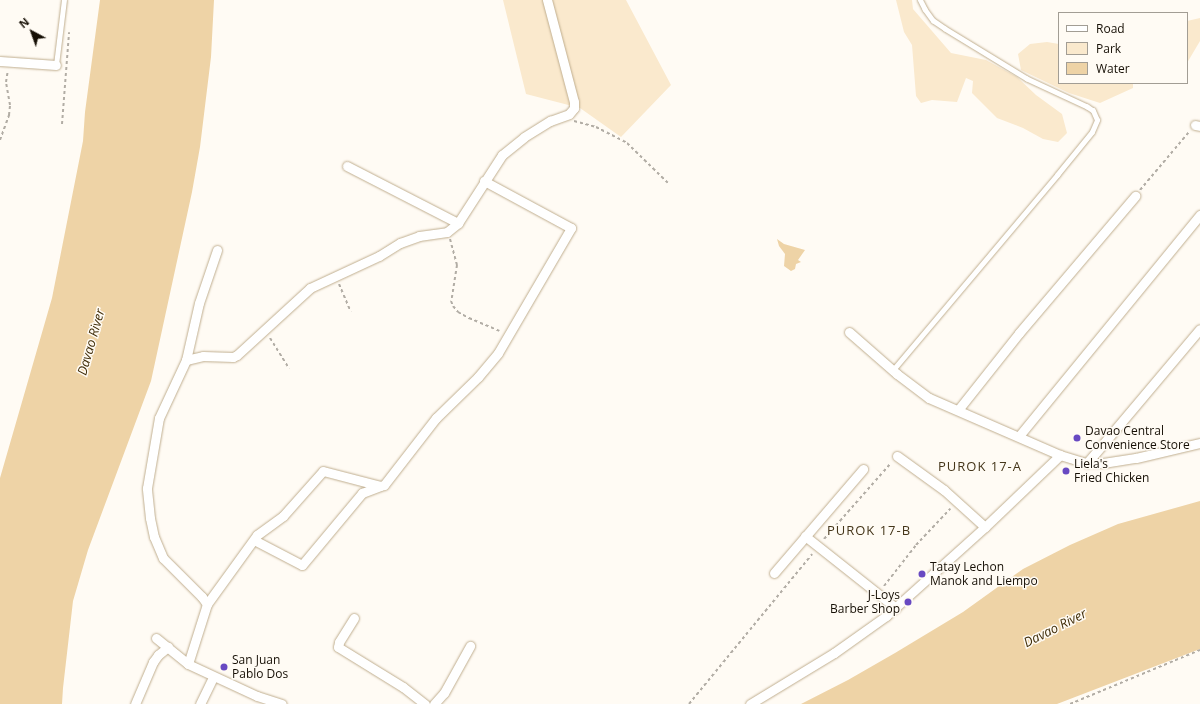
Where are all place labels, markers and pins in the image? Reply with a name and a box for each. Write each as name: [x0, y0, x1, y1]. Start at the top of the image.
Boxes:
place label: Davao Central Convenience Store: [1085, 424, 1190, 452]
marker: Davao Central Convenience Store: [1072, 433, 1082, 443]
place label: Liela's Fried Chicken: [1074, 457, 1149, 485]
marker: Liela's Fried Chicken: [1061, 466, 1071, 476]
place label: Tatay Lechon Manok and Liempo: [930, 560, 1038, 588]
marker: Tatay Lechon Manok and Liempo: [917, 569, 927, 579]
place label: J-Loys Barber Shop: [830, 588, 900, 616]
marker: J-Loys Barber Shop: [903, 597, 913, 607]
place label: San Juan Pablo Dos: [232, 653, 288, 681]
marker: San Juan Pablo Dos: [219, 662, 229, 672]

